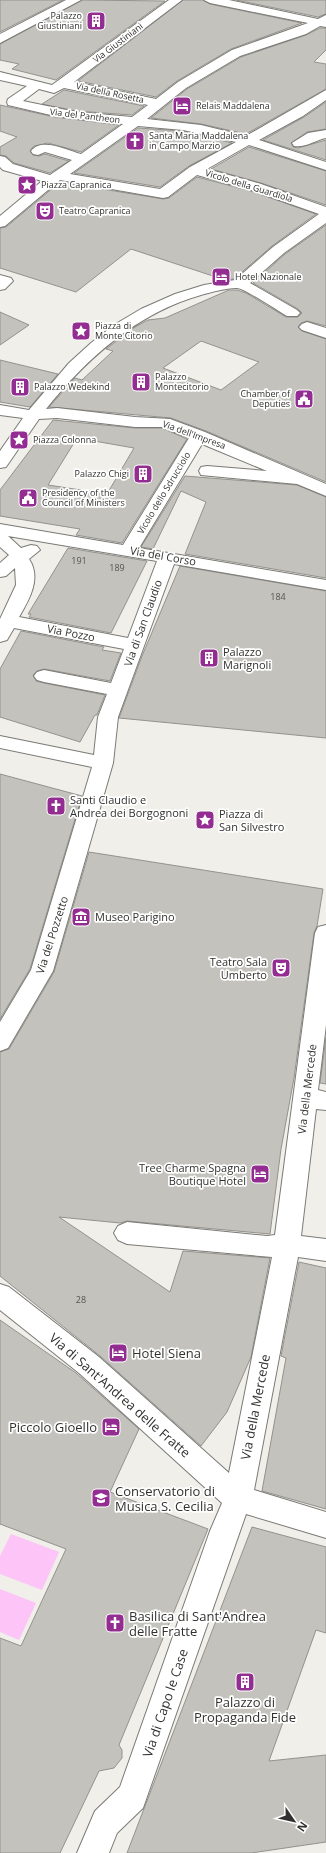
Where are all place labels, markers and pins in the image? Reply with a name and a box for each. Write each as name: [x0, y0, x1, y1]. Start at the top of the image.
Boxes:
place label: Palazzo Giustiniani: [37, 9, 82, 32]
building icon: Palazzo Giustiniani: [85, 10, 107, 32]
hotel icon: Relais Maddalena: [171, 95, 193, 117]
place label: Relais Maddalena: [196, 99, 270, 112]
place label: Santa Maria Maddalena in Campo Marzio: [149, 129, 248, 152]
church icon: Santa Maria Maddalena in Campo Marzio: [124, 130, 146, 152]
place icon: Piazza Capranica: [16, 174, 38, 196]
place label: Piazza Capranica: [41, 178, 111, 191]
theatre icon: Teatro Capranica: [34, 200, 56, 222]
place label: Teatro Capranica: [59, 204, 131, 217]
hotel icon: Hotel Nazionale: [210, 266, 232, 288]
place label: Hotel Nazionale: [235, 270, 301, 283]
place label: Piazza di Monte Citorio: [95, 319, 153, 342]
place icon: Piazza di Monte Citorio: [70, 320, 92, 342]
place label: Palazzo Montecitorio: [155, 370, 209, 393]
building icon: Palazzo Montecitorio: [130, 371, 152, 393]
building icon: Palazzo Wedekind: [9, 376, 31, 398]
place label: Palazzo Wedekind: [34, 380, 110, 393]
place label: Chamber of Deputies: [240, 387, 291, 410]
public building icon: Chamber of Deputies: [293, 388, 315, 410]
place icon: Piazza Colonna: [8, 429, 30, 451]
place label: Piazza Colonna: [33, 433, 96, 446]
building icon: Palazzo Chigi: [132, 463, 154, 485]
place label: Palazzo Chigi: [75, 467, 129, 480]
place label: Presidency of the Council of Ministers: [42, 486, 125, 509]
public building icon: Presidency of the Council of Ministers: [17, 487, 39, 509]
place label: Palazzo Marignoli: [223, 644, 271, 672]
building icon: Palazzo Marignoli: [198, 647, 220, 669]
place label: Santi Claudio e Andrea dei Borgognoni: [70, 792, 188, 820]
church icon: Santi Claudio e Andrea dei Borgognoni: [45, 795, 67, 817]
place label: Piazza di San Silvestro: [219, 806, 285, 834]
place icon: Piazza di San Silvestro: [194, 809, 216, 831]
museum icon: Museo Parigino: [70, 906, 92, 928]
place label: Museo Parigino: [95, 909, 175, 924]
place label: Teatro Sala Umberto: [210, 954, 267, 982]
theatre icon: Teatro Sala Umberto: [270, 957, 292, 979]
place label: Tree Charme Spagna Boutique Hotel: [139, 1160, 246, 1188]
hotel icon: Tree Charme Spagna Boutique Hotel: [249, 1163, 271, 1185]
hotel icon: Hotel Siena: [107, 1342, 129, 1364]
place label: Hotel Siena: [132, 1344, 201, 1362]
hotel icon: Piccolo Gioello: [100, 1416, 122, 1438]
place label: Piccolo Gioello: [9, 1418, 97, 1436]
place label: Conservatorio di Musica S. Cecilia: [115, 1482, 215, 1515]
school or university icon: Conservatorio di Musica S. Cecilia: [90, 1487, 112, 1509]
place label: Basilica di Sant'Andrea delle Fratte: [129, 1607, 266, 1640]
church icon: Basilica di Sant'Andrea delle Fratte: [104, 1612, 126, 1634]
building icon: Palazzo di Propaganda Fide: [234, 1671, 256, 1693]
place label: Palazzo di Propaganda Fide: [194, 1693, 296, 1726]

